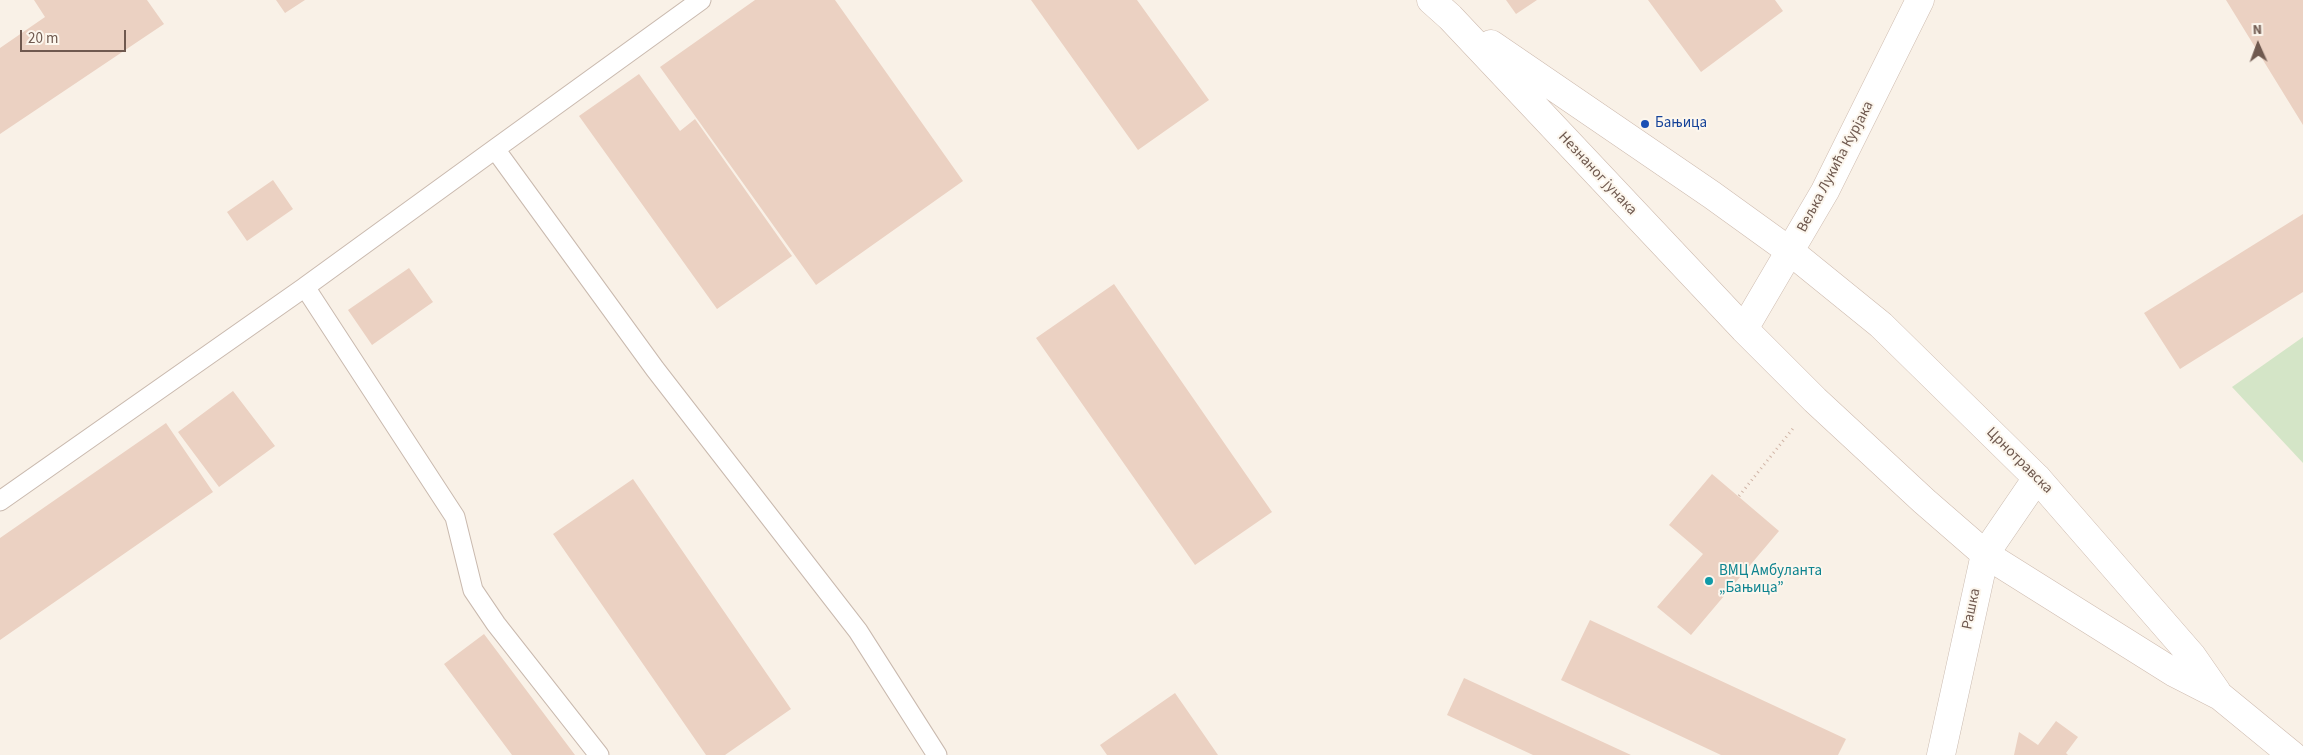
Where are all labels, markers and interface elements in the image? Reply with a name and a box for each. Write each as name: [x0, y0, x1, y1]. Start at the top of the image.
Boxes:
scale bar: [22, 20, 129, 52]
north arrow: [2233, 20, 2283, 70]
text: N: [2252, 20, 2262, 40]
text: 20 m: [28, 28, 58, 49]
street label: Вељка Лукића Курјака: [1794, 98, 1878, 236]
place label: Бањица: [1655, 115, 1707, 133]
marker: Бањица: [1639, 118, 1651, 130]
street label: Незнаног јунака: [1554, 129, 1640, 219]
street label: Црнотравска: [1982, 424, 2056, 498]
place label: ВМЦ Амбуланта „Бањица”: [1719, 563, 1822, 598]
marker: ВМЦ Амбуланта „Бањица”: [1703, 575, 1715, 587]
street label: Рашка: [1959, 587, 1985, 631]

